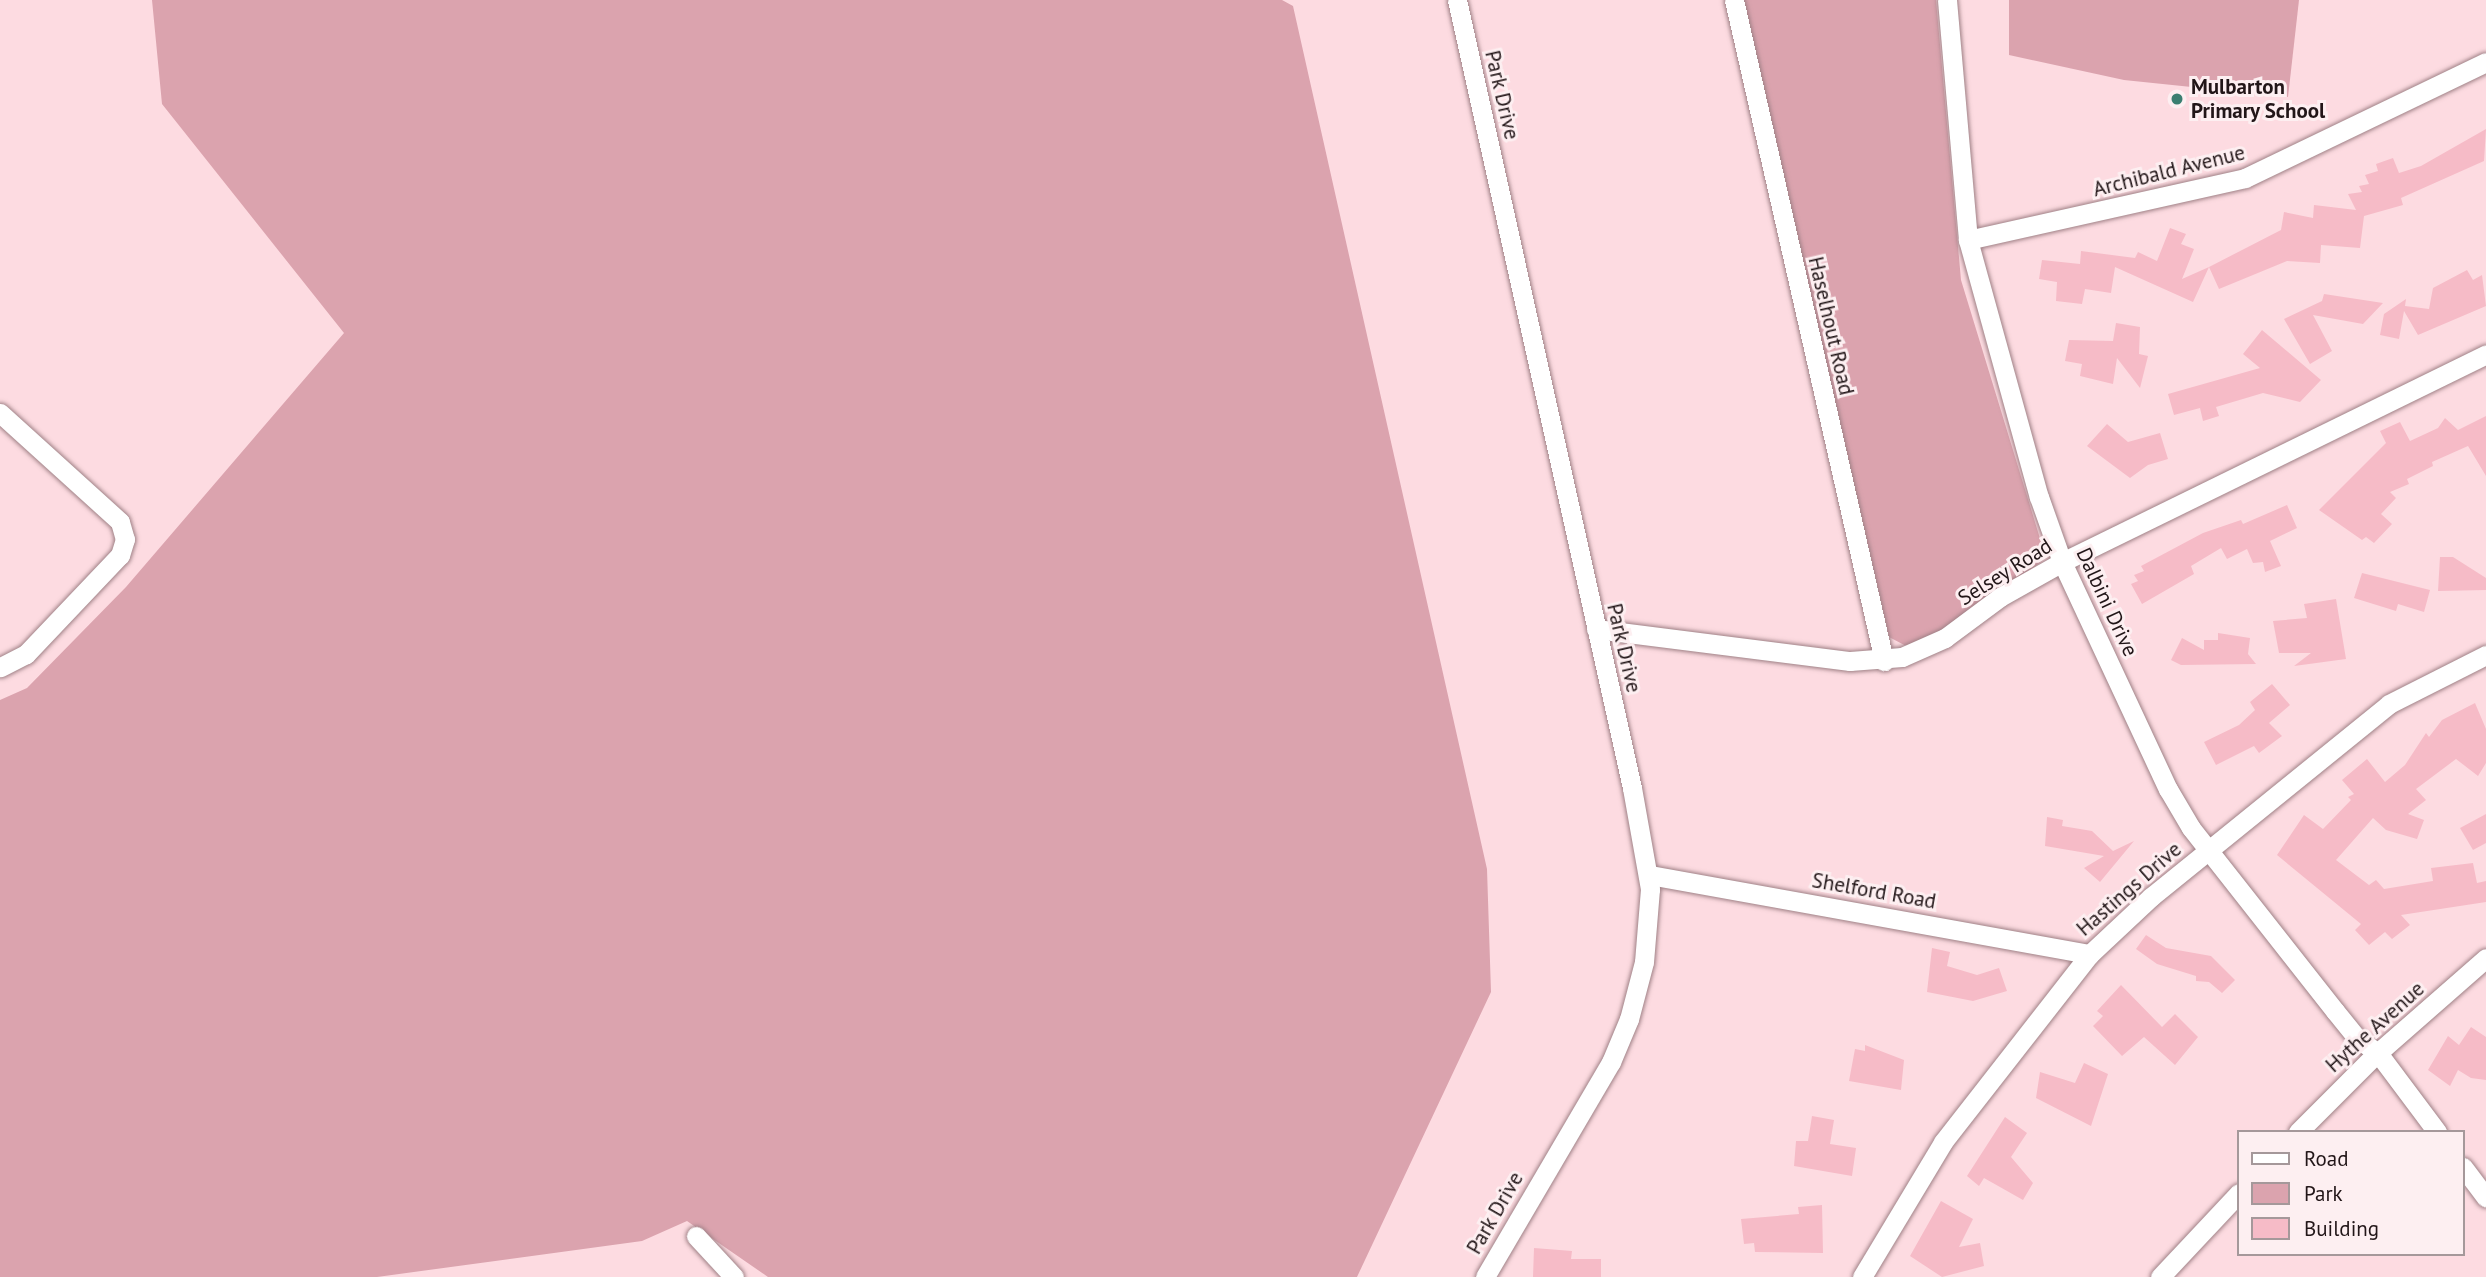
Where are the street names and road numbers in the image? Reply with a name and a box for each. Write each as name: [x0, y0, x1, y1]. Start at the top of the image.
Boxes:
street label: Park Drive: [1479, 48, 1525, 142]
street label: Archibald Avenue: [2090, 140, 2248, 202]
street label: Haselhout Road: [1803, 254, 1859, 398]
street label: Selsey Road: [1953, 533, 2057, 611]
street label: Dalbini Drive: [2071, 544, 2143, 660]
street label: Park Drive: [1601, 601, 1647, 695]
street label: Hastings Drive: [2072, 837, 2186, 941]
street label: Shelford Road: [1810, 868, 1938, 914]
street label: Hythe Avenue: [2320, 976, 2430, 1078]
street label: Park Drive: [1461, 1167, 1529, 1259]

